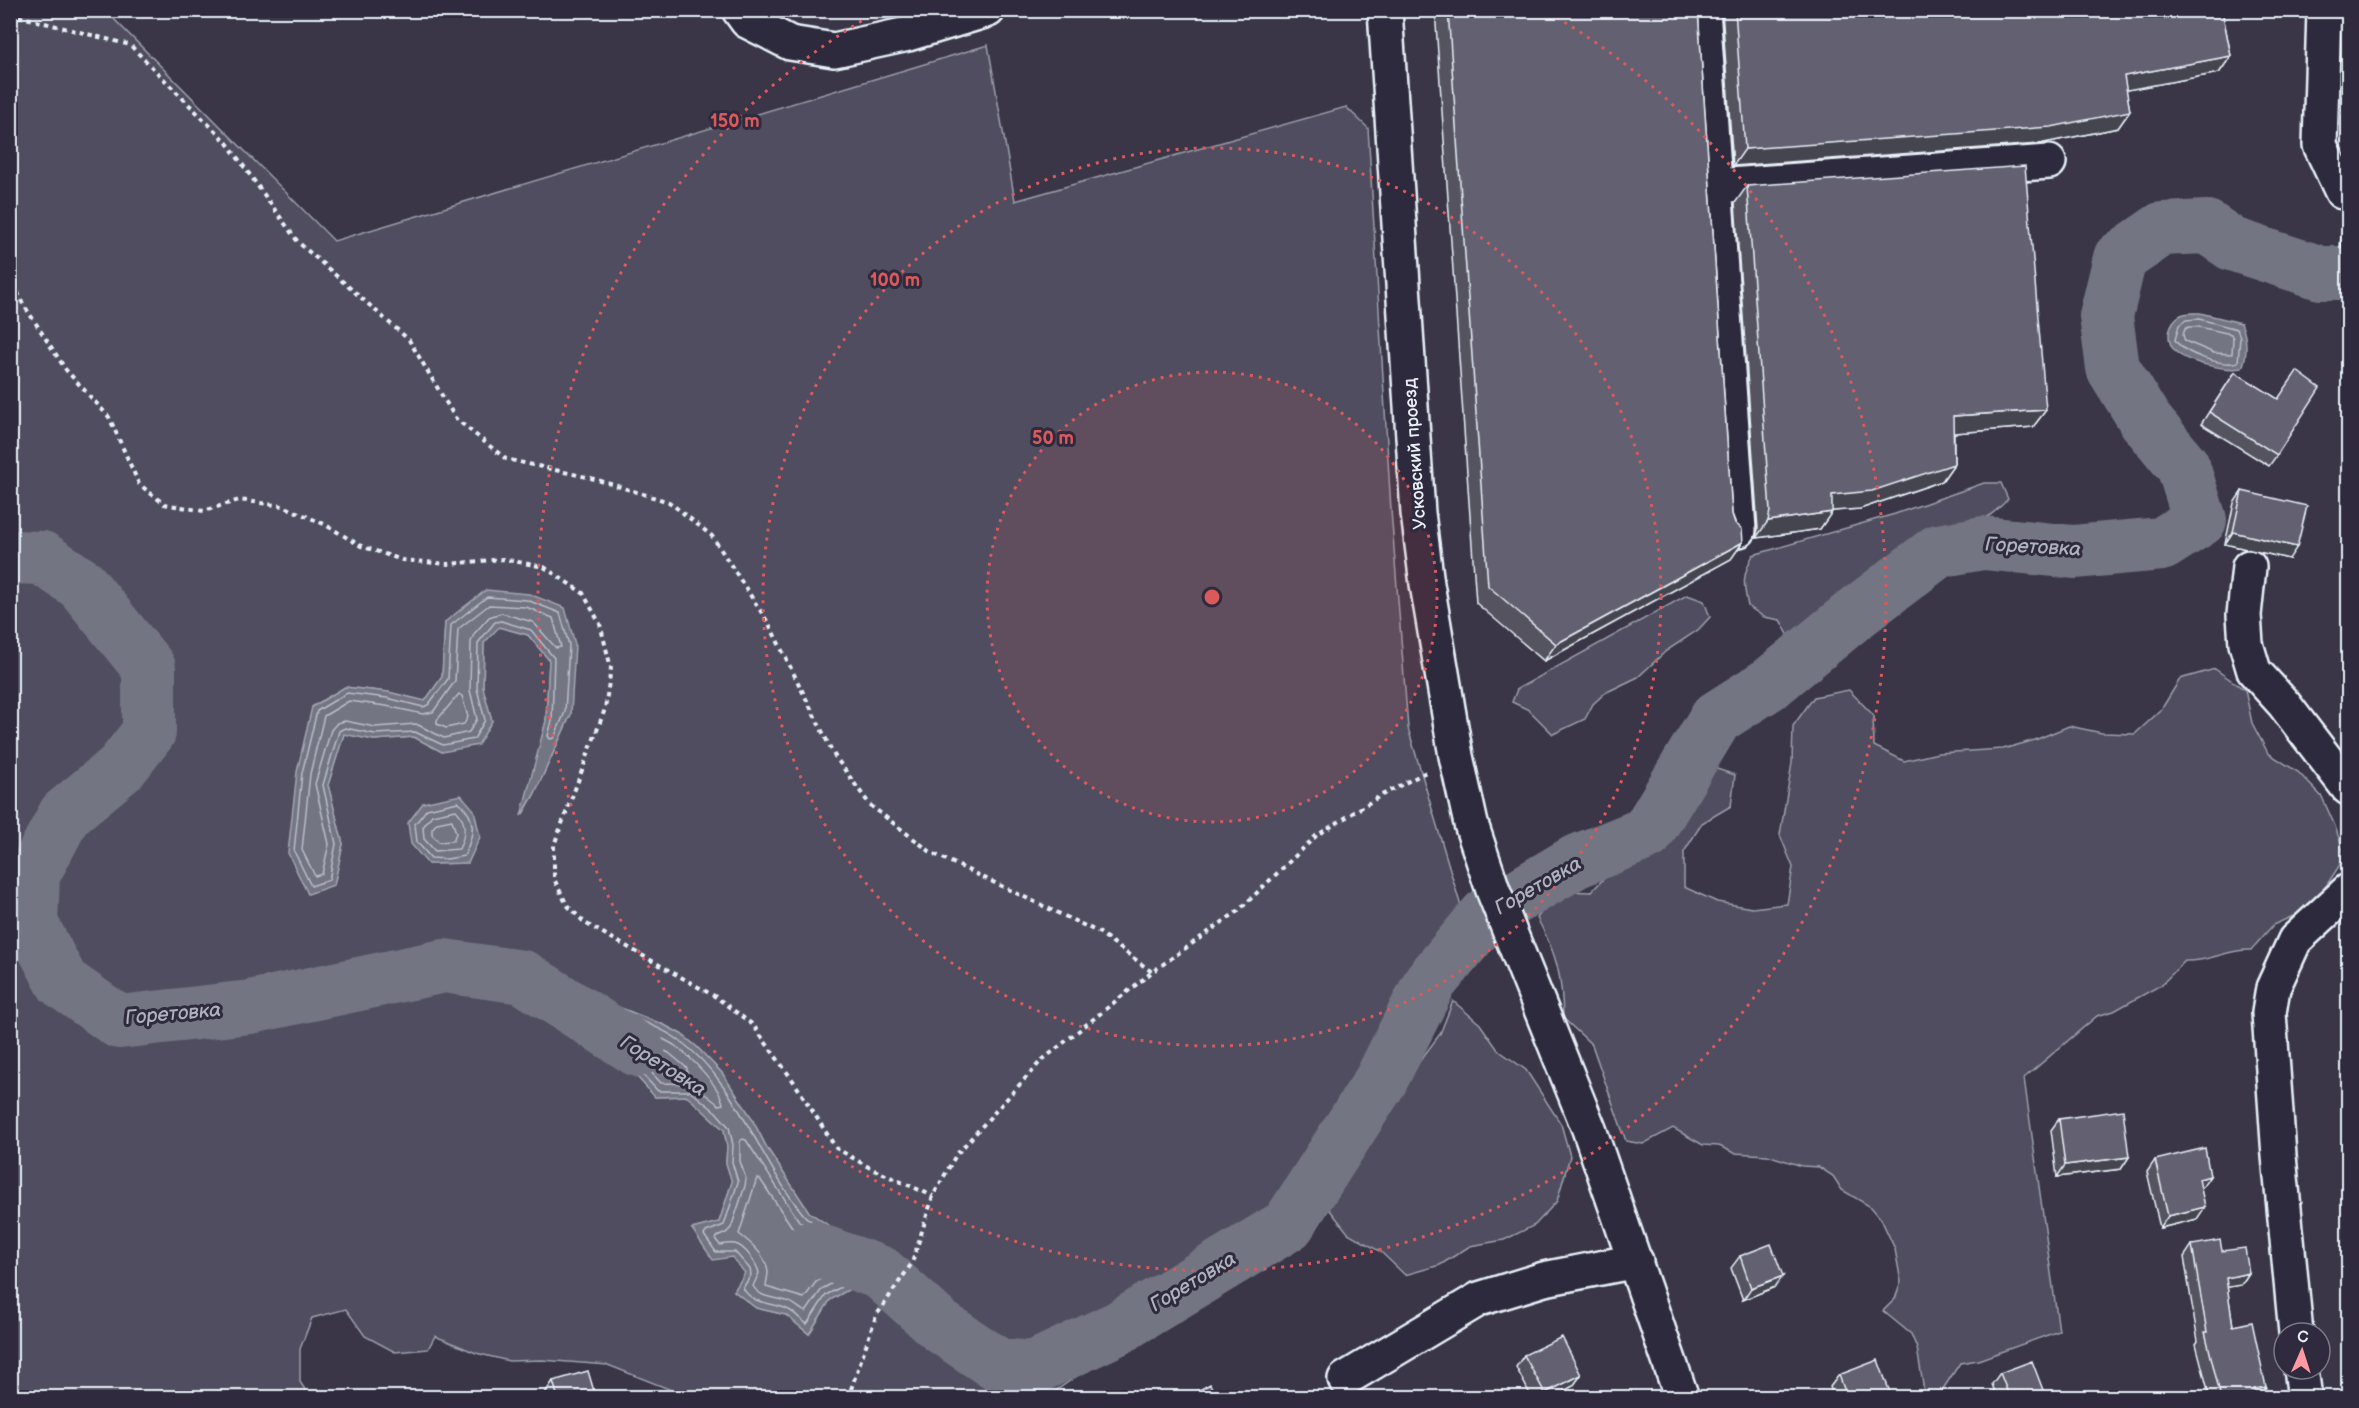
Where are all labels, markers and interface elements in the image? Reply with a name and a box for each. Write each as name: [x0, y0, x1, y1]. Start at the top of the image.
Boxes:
text: 150 m: [710, 111, 760, 132]
text: 100 m: [870, 270, 920, 291]
street label: Усковский проезд: [1399, 377, 1431, 530]
text: 50 m: [1032, 428, 1074, 449]
water label: Горетовка: [1984, 532, 2082, 562]
centre of rings: [1202, 587, 1222, 607]
water label: Горетовка: [1490, 851, 1586, 921]
water label: Горетовка: [124, 998, 222, 1030]
water label: Горетовка: [616, 1030, 710, 1102]
water label: Горетовка: [1145, 1247, 1241, 1317]
north arrow: [2272, 1321, 2332, 1381]
text: С: [2297, 1328, 2309, 1347]

